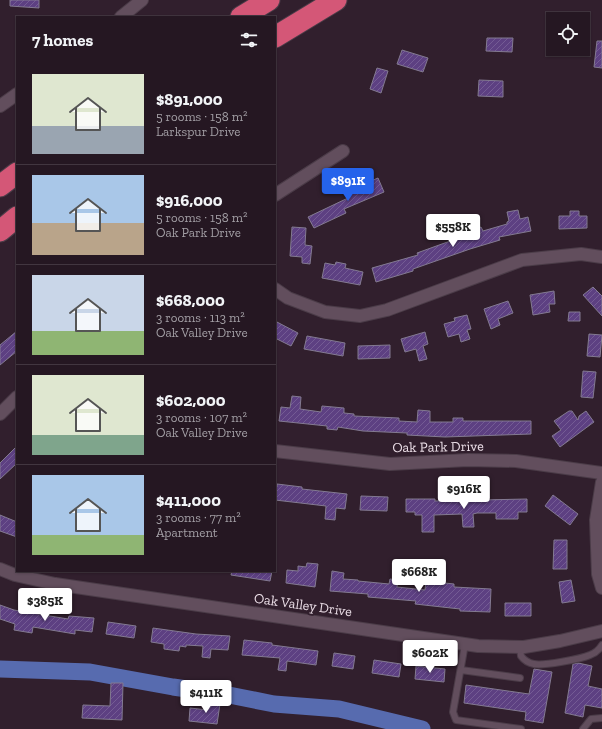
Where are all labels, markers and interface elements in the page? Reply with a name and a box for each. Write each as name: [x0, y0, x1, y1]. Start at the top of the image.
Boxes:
map controls: [546, 12, 590, 56]
button: locate: [546, 12, 590, 56]
icon: filters: [238, 29, 260, 51]
text: 7 homes: [32, 30, 93, 50]
text: $891,000: [156, 89, 223, 109]
icon: home: [64, 90, 112, 138]
text: 5 rooms · 158 m²: [156, 109, 247, 124]
text: Larkspur Drive: [156, 124, 240, 139]
pin: $891K: [320, 168, 376, 202]
text: $891K: [331, 173, 365, 188]
text: $916,000: [156, 190, 223, 210]
icon: home: [64, 191, 112, 239]
text: 5 rooms · 158 m²: [156, 210, 247, 225]
pin: $558K: [425, 214, 481, 248]
text: $558K: [435, 219, 471, 234]
text: Oak Park Drive: [156, 225, 241, 240]
text: $668,000: [156, 290, 225, 310]
icon: home: [64, 291, 112, 339]
text: 3 rooms · 113 m²: [156, 310, 245, 325]
text: Oak Valley Drive: [156, 325, 248, 340]
text: $602,000: [156, 390, 226, 410]
icon: home: [64, 391, 112, 439]
text: 3 rooms · 107 m²: [156, 410, 247, 425]
text: Oak Valley Drive: [156, 425, 248, 440]
street label: Oak Park Drive: [392, 438, 484, 456]
pin: $916K: [436, 476, 492, 510]
text: $916K: [447, 481, 481, 496]
text: $411,000: [156, 490, 221, 510]
icon: home: [64, 491, 112, 539]
text: 3 rooms · 77 m²: [156, 510, 241, 525]
text: Apartment: [156, 525, 218, 540]
pin: $668K: [391, 559, 447, 593]
text: $668K: [401, 564, 437, 579]
pin: $385K: [17, 588, 73, 622]
street label: Oak Valley Drive: [253, 590, 353, 620]
text: $385K: [27, 593, 63, 608]
pin: $602K: [402, 640, 458, 674]
text: $602K: [412, 645, 448, 660]
pin: $411K: [178, 680, 234, 714]
text: $411K: [189, 685, 223, 700]

